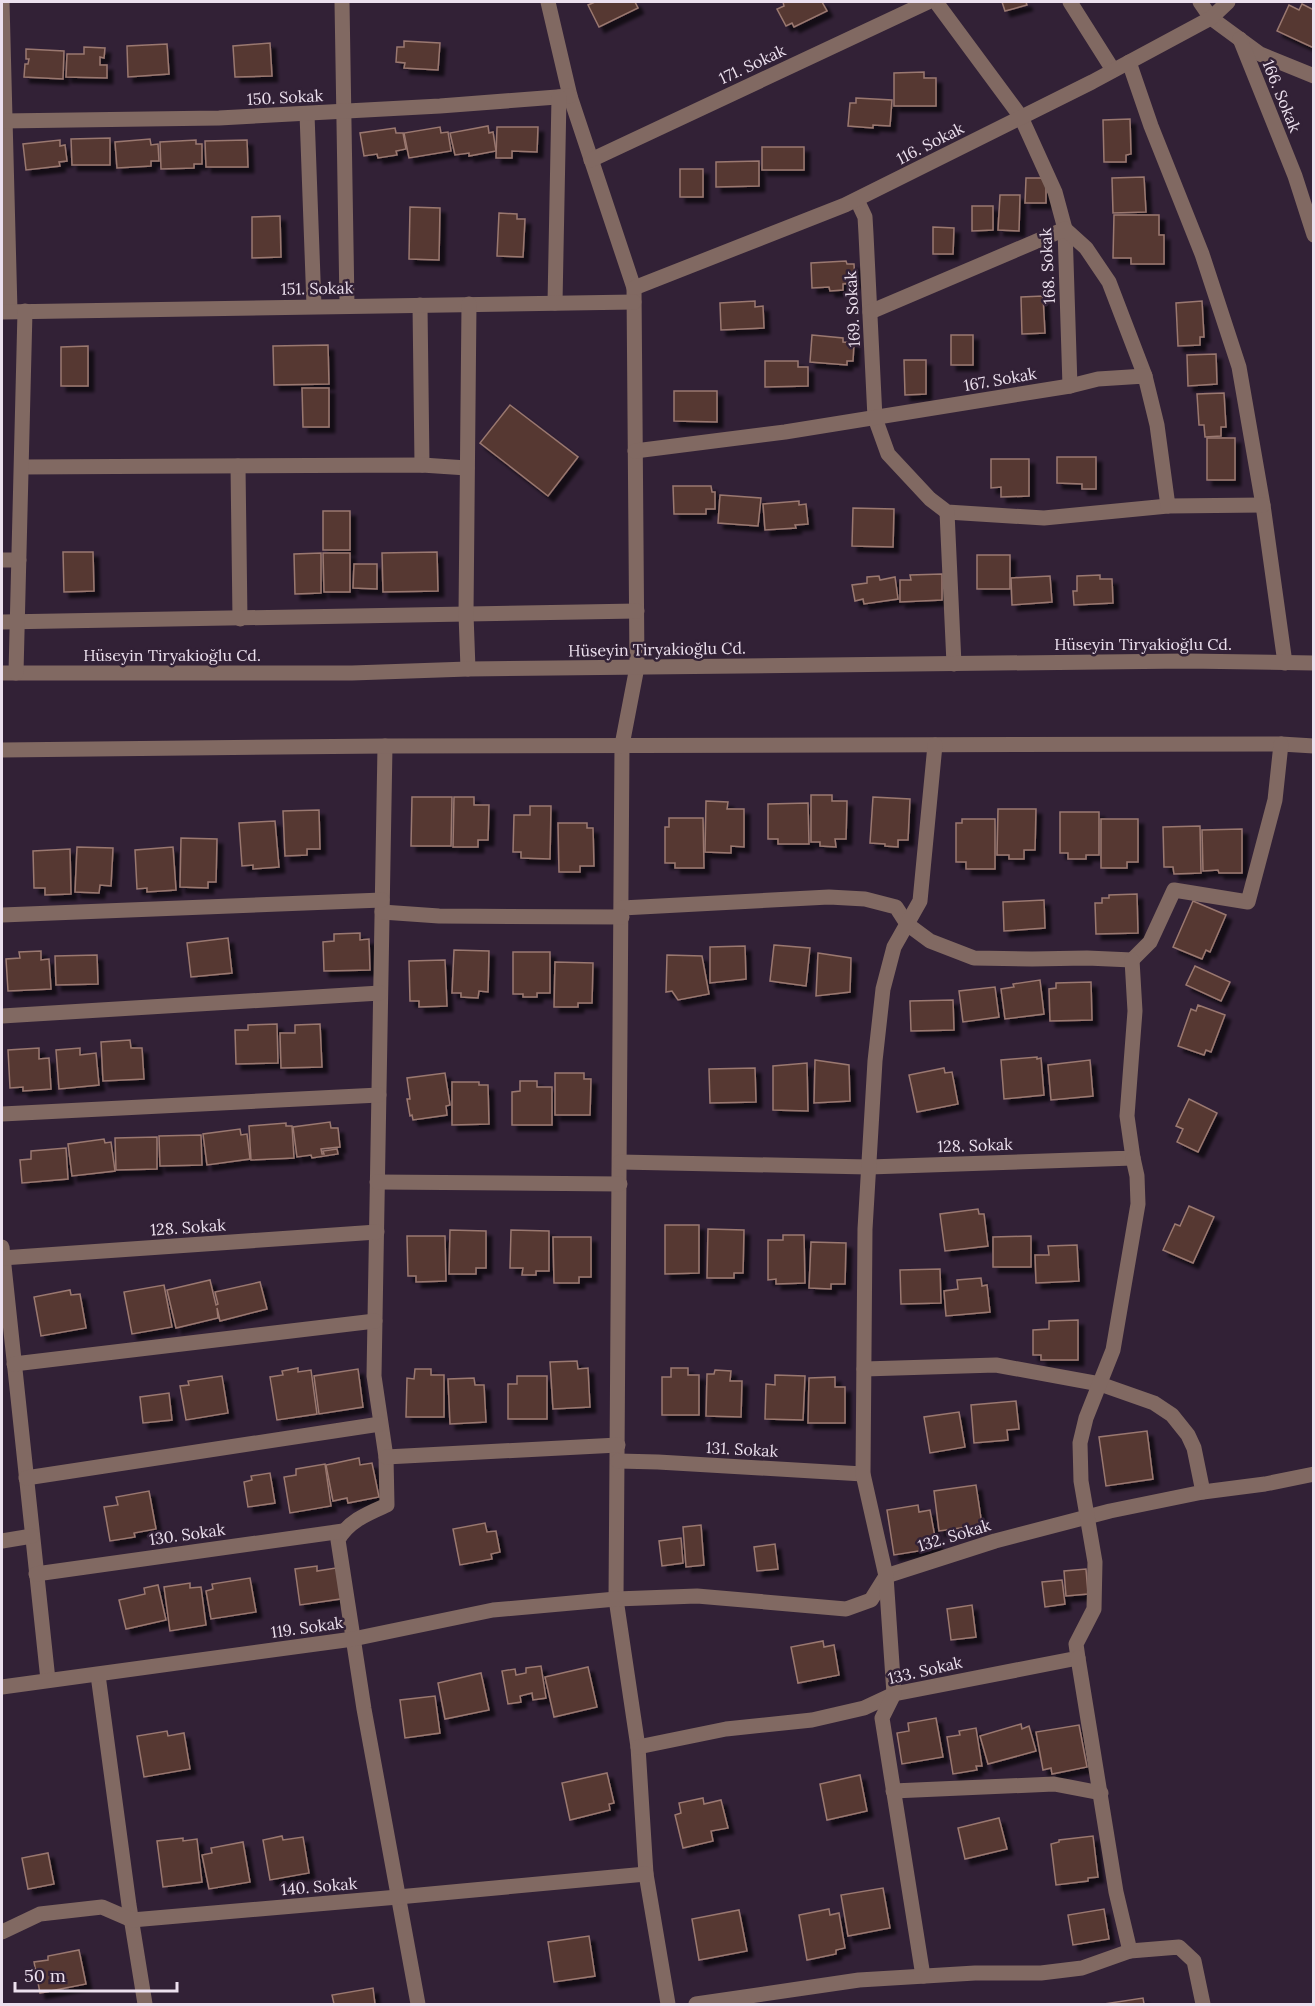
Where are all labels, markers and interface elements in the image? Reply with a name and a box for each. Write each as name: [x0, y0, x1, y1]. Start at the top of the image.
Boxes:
street label: 171. Sokak: [716, 40, 789, 88]
street label: 166. Sokak: [1258, 57, 1306, 136]
street label: 150. Sokak: [246, 85, 324, 109]
street label: 116. Sokak: [893, 117, 967, 168]
street label: 168. Sokak: [1035, 227, 1059, 305]
street label: 169. Sokak: [840, 270, 864, 348]
street label: 151. Sokak: [281, 277, 354, 299]
street label: 167. Sokak: [962, 363, 1038, 395]
street label: Hüseyin Tiryakioğlu Cd.: [1054, 634, 1232, 654]
street label: Hüseyin Tiryakioğlu Cd.: [568, 637, 746, 661]
street label: Hüseyin Tiryakioğlu Cd.: [83, 645, 261, 665]
street label: 128. Sokak: [937, 1134, 1013, 1156]
street label: 128. Sokak: [150, 1214, 227, 1240]
street label: 131. Sokak: [705, 1437, 779, 1461]
street label: 132. Sokak: [915, 1514, 993, 1556]
street label: 130. Sokak: [148, 1519, 227, 1549]
street label: 119. Sokak: [270, 1612, 345, 1642]
street label: 133. Sokak: [886, 1652, 965, 1688]
street label: 140. Sokak: [280, 1873, 358, 1899]
scale bar: [15, 1955, 177, 1993]
text: 50 m: [24, 1964, 66, 1987]

